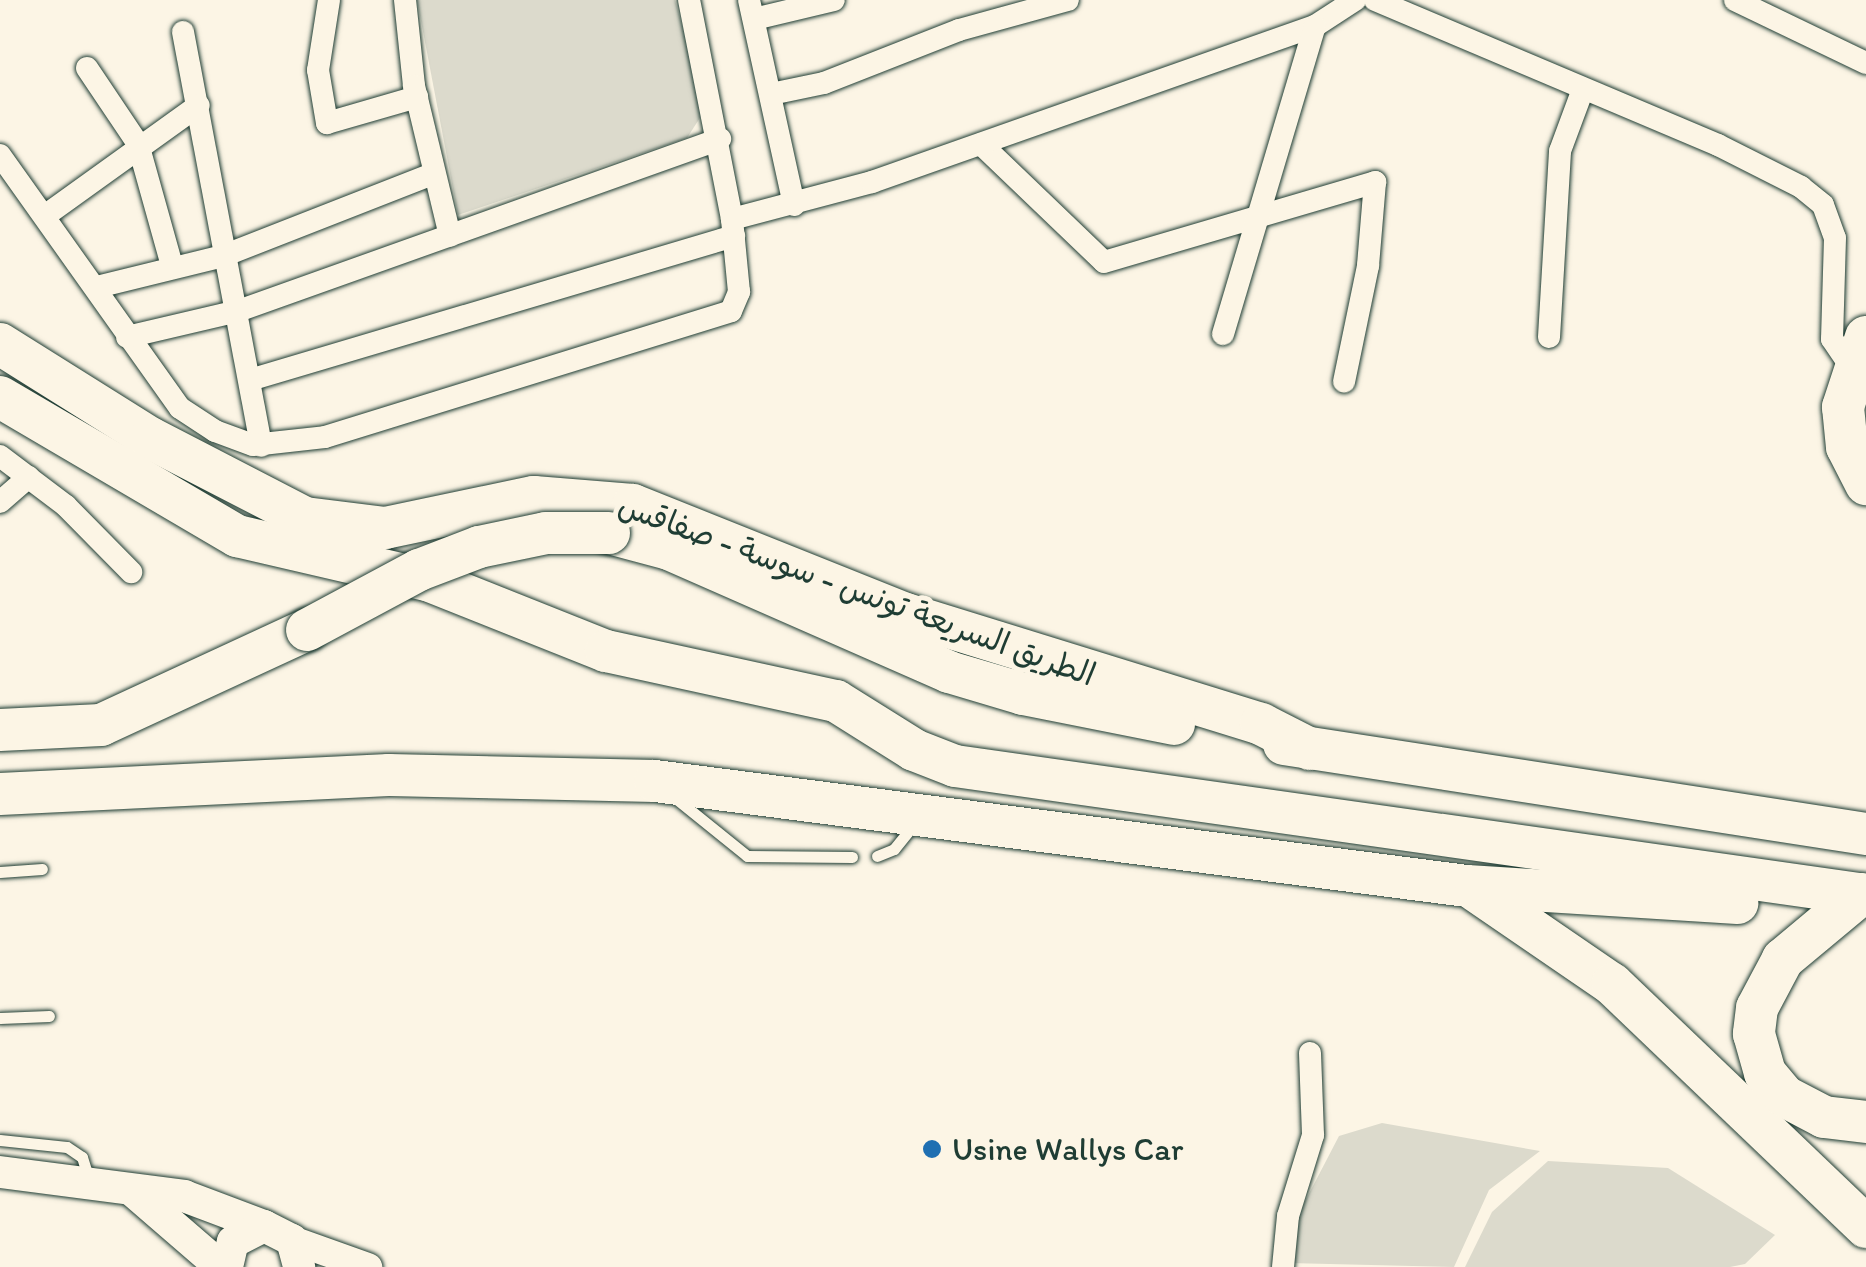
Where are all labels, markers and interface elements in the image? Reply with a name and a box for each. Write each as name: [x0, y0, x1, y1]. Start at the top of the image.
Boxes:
street label: الطريق السريعة تونس - سوسة - صفاقس: [613, 486, 1101, 694]
place label: Usine Wallys Car: [952, 1130, 1182, 1168]
marker: Usine Wallys Car: [921, 1138, 943, 1160]

